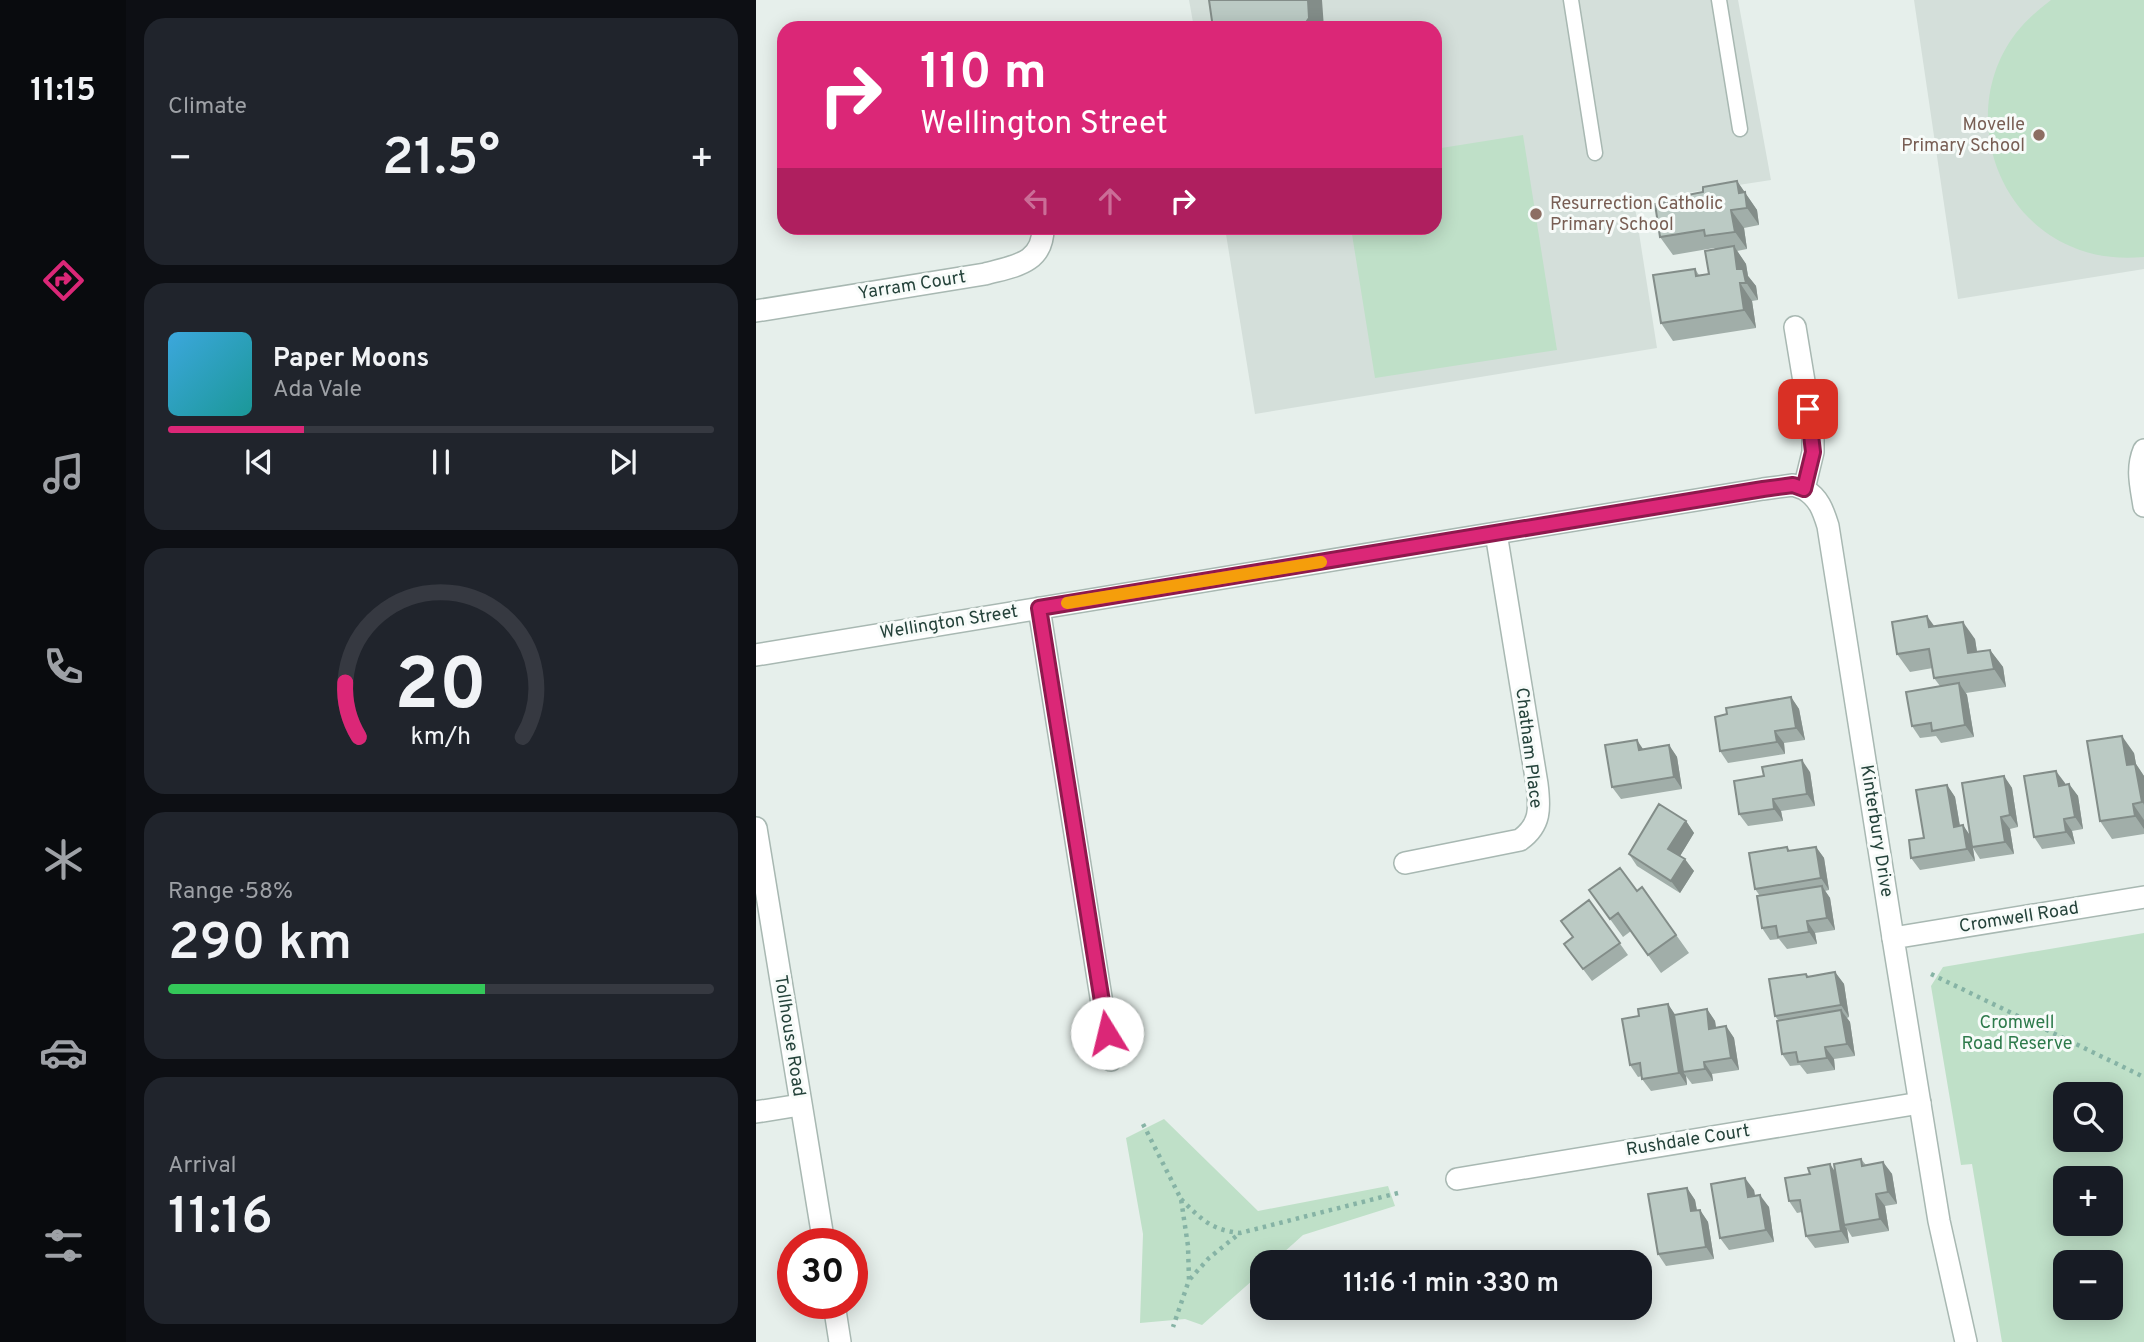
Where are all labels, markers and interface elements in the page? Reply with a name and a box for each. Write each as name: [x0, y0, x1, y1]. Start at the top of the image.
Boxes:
text: 110 m: [920, 44, 1047, 106]
icon: right: [805, 49, 896, 140]
text: 11:15: [30, 72, 96, 112]
text: Climate: [168, 93, 247, 122]
text: Wellington Street: [920, 105, 1168, 145]
place label: Movelle Primary School: [1901, 114, 2025, 158]
text: 21.5°: [382, 127, 500, 193]
marker: Movelle Primary School: [2031, 127, 2047, 143]
text: −: [168, 136, 193, 185]
text: +: [689, 136, 714, 185]
icon: left: [1018, 182, 1056, 220]
icon: ahead: [1091, 182, 1129, 220]
icon: right: [1164, 182, 1202, 220]
place label: Resurrection Catholic Primary School: [1550, 193, 1723, 237]
marker: Resurrection Catholic Primary School: [1528, 206, 1544, 222]
icon: directions: [39, 256, 88, 305]
street label: Yarram Court: [856, 266, 968, 306]
text: Paper Moons: [273, 343, 429, 376]
text: Ada Vale: [273, 376, 362, 405]
pin: [1778, 379, 1838, 439]
icon: arrive: [1789, 390, 1827, 428]
icon: previous: [240, 443, 278, 481]
icon: pause: [422, 443, 460, 481]
icon: next: [604, 443, 642, 481]
icon: music: [39, 449, 88, 498]
street label: Wellington Street: [878, 601, 1020, 645]
icon: phone: [39, 642, 88, 691]
text: 20: [395, 643, 487, 735]
street label: Chatham Place: [1509, 686, 1547, 810]
text: km/h: [411, 722, 471, 754]
street label: Kinterbury Drive: [1854, 763, 1898, 899]
icon: climate: [39, 835, 88, 884]
text: Range · 58%: [168, 878, 293, 907]
street label: Cromwell Road: [1957, 897, 2081, 939]
text: 290 km: [168, 912, 352, 978]
street label: Tollhouse Road: [768, 974, 810, 1098]
position arrow: [1070, 996, 1144, 1070]
park label: Cromwell Road Reserve: [1961, 1012, 2073, 1056]
icon: car: [39, 1028, 88, 1077]
map controls: [2053, 1082, 2123, 1320]
button: search: [2053, 1082, 2123, 1152]
street label: Rushdale Court: [1624, 1120, 1752, 1162]
text: Arrival: [168, 1152, 237, 1181]
button: +: [2053, 1166, 2123, 1236]
text: 11:16: [168, 1186, 273, 1252]
icon: filters: [39, 1221, 88, 1270]
speed limit sign: 30: [777, 1228, 868, 1319]
button: −: [2053, 1250, 2123, 1320]
text: 11:16 · 1 min · 330 m: [1343, 1268, 1559, 1301]

